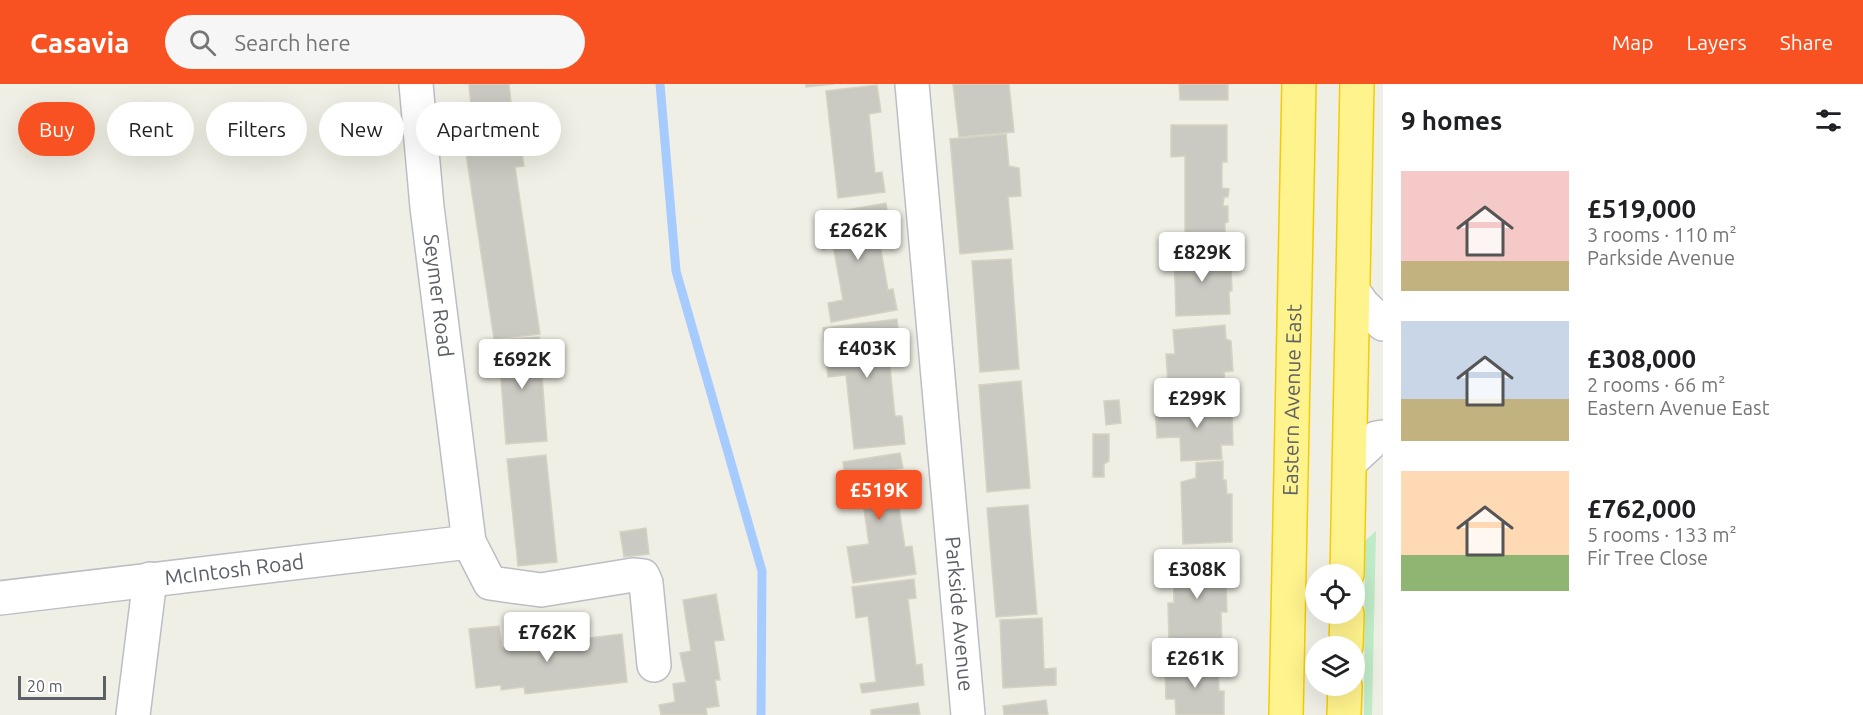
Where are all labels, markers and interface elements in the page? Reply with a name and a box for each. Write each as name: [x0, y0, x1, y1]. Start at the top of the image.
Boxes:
search box: [165, 15, 585, 69]
icon: search: [186, 26, 219, 59]
text: Casavia: [30, 27, 129, 58]
text: Search here: [234, 30, 351, 55]
text: Map: [1612, 30, 1653, 54]
text: Layers: [1686, 30, 1747, 54]
text: Share: [1780, 30, 1833, 54]
chip: Buy: [18, 102, 95, 156]
chip: Rent: [107, 102, 194, 156]
chip: Filters: [206, 102, 307, 156]
chip: New: [319, 102, 404, 156]
chip: Apartment: [416, 102, 561, 156]
icon: filters: [1812, 104, 1845, 137]
text: 9 homes: [1401, 106, 1502, 135]
text: £519,000: [1587, 194, 1696, 223]
icon: home: [1449, 195, 1521, 267]
pin: £262K: [816, 210, 900, 261]
text: £262K: [829, 218, 887, 241]
text: 3 rooms · 110 m²: [1587, 223, 1737, 246]
pin: £829K: [1160, 232, 1244, 283]
street label: Seymer Road: [420, 233, 459, 359]
text: £829K: [1173, 240, 1231, 263]
text: Parkside Avenue: [1587, 246, 1735, 269]
street label: Eastern Avenue East: [1278, 304, 1305, 496]
pin: £403K: [825, 328, 909, 379]
text: £403K: [838, 336, 896, 359]
pin: £692K: [480, 339, 564, 390]
text: £308,000: [1587, 344, 1696, 373]
icon: home: [1449, 345, 1521, 417]
text: £692K: [493, 347, 551, 370]
text: 2 rooms · 66 m²: [1587, 373, 1725, 396]
pin: £299K: [1155, 378, 1239, 429]
text: £299K: [1168, 386, 1226, 409]
text: Eastern Avenue East: [1587, 396, 1770, 419]
pin: £519K: [837, 470, 921, 521]
text: £519K: [850, 478, 908, 501]
text: £762,000: [1587, 494, 1696, 523]
icon: home: [1449, 495, 1521, 567]
text: 5 rooms · 133 m²: [1587, 523, 1737, 546]
street label: Parkside Avenue: [941, 535, 979, 692]
text: Fir Tree Close: [1587, 546, 1708, 569]
street label: McIntosh Road: [163, 549, 305, 589]
pin: £308K: [1155, 549, 1239, 600]
text: £308K: [1168, 557, 1226, 580]
map controls: [1305, 564, 1365, 696]
button: locate: [1305, 564, 1365, 624]
pin: £762K: [505, 612, 589, 663]
text: £762K: [518, 620, 576, 643]
button: layers: [1305, 636, 1365, 696]
pin: £261K: [1153, 638, 1237, 689]
text: £261K: [1166, 646, 1224, 669]
scale bar: [18, 673, 106, 700]
text: 20 m: [27, 677, 63, 695]

